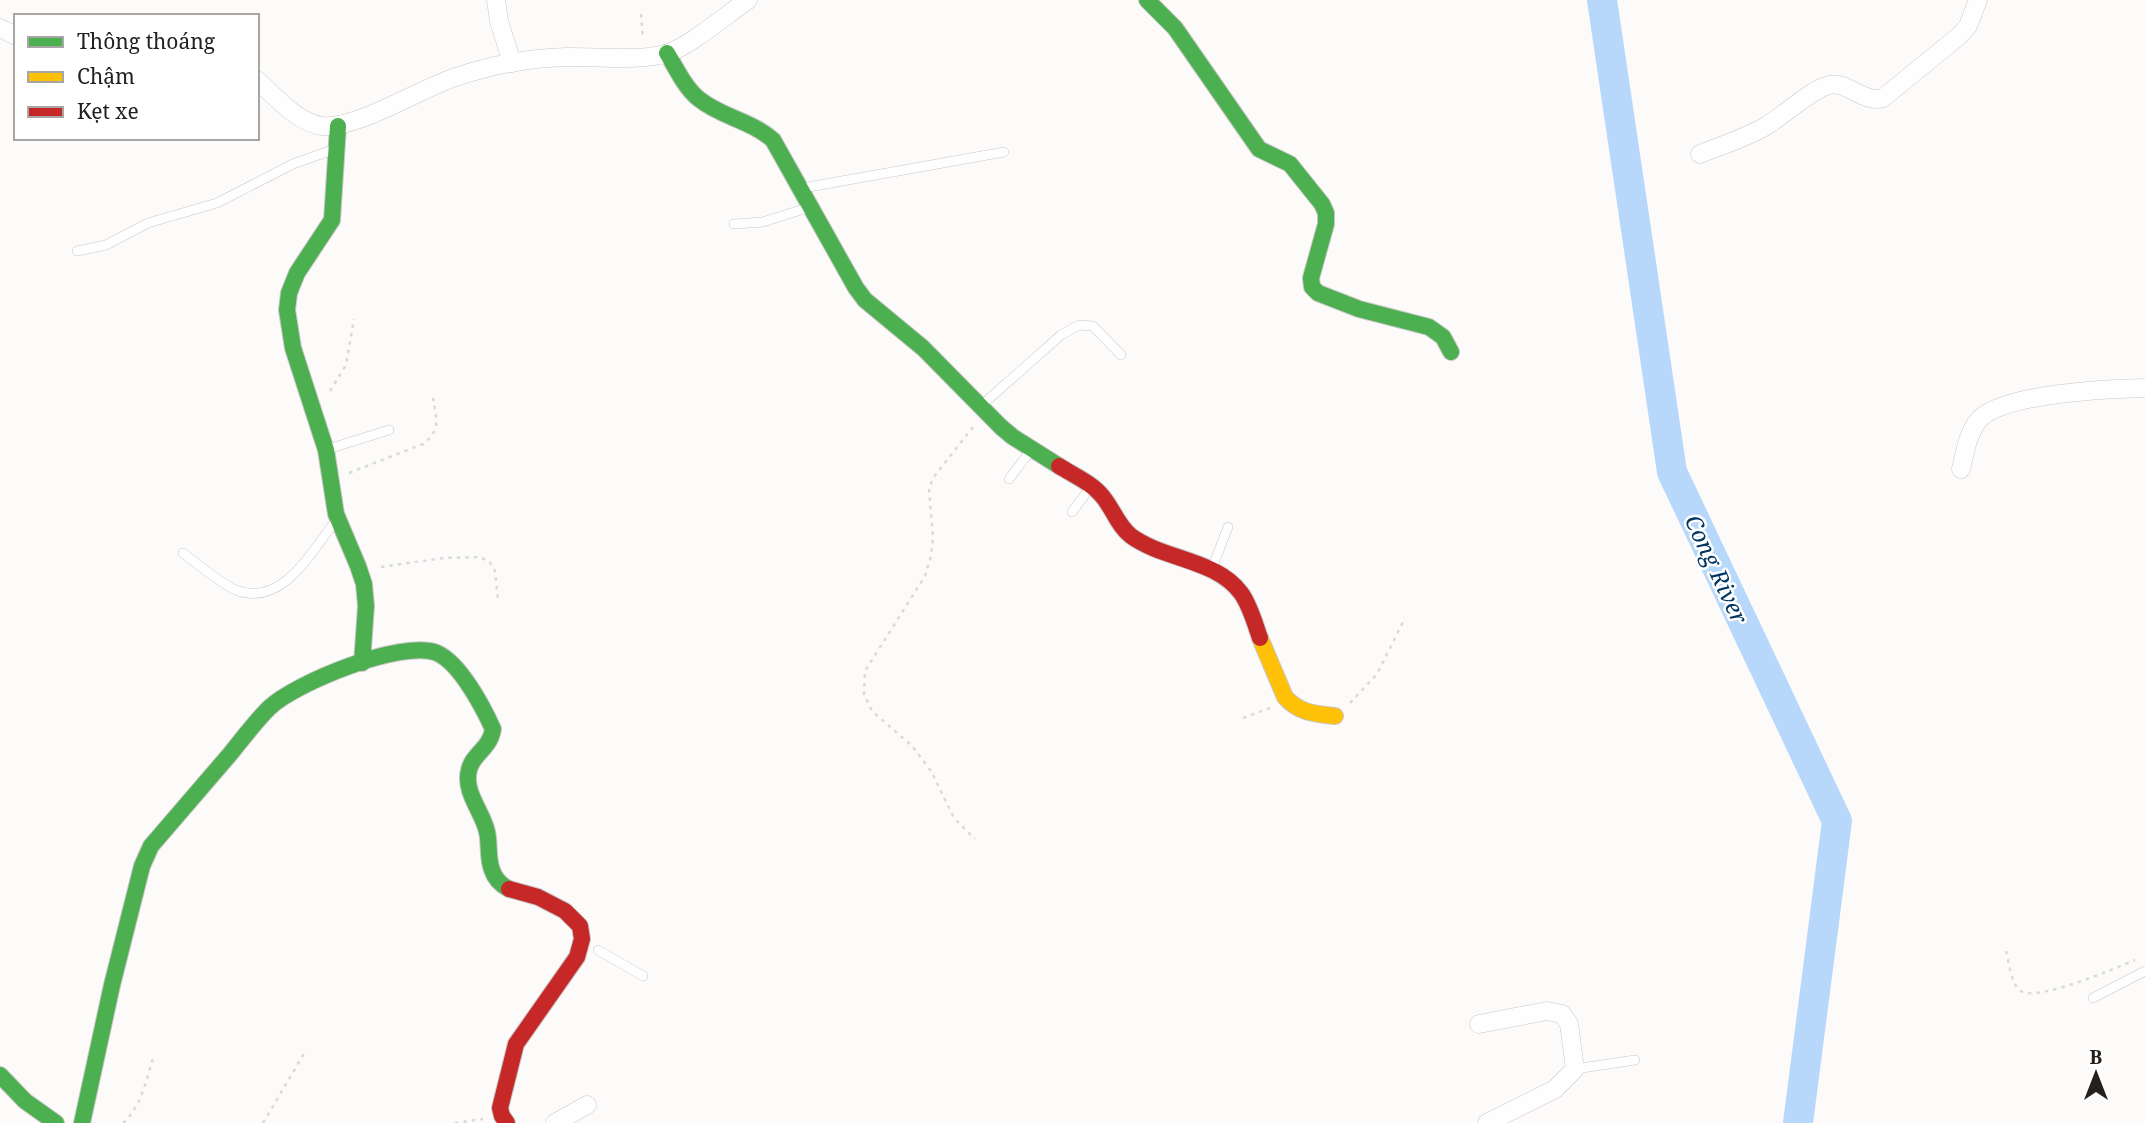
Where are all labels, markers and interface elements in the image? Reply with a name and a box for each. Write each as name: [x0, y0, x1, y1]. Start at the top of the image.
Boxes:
legend: [14, 14, 259, 140]
text: Thông thoáng: [77, 27, 216, 55]
text: Chậm: [77, 62, 135, 90]
text: Kẹt xe: [77, 97, 139, 125]
water label: Cong River: [1678, 509, 1756, 629]
north arrow: [2061, 1039, 2131, 1109]
text: B: [2090, 1044, 2103, 1070]

